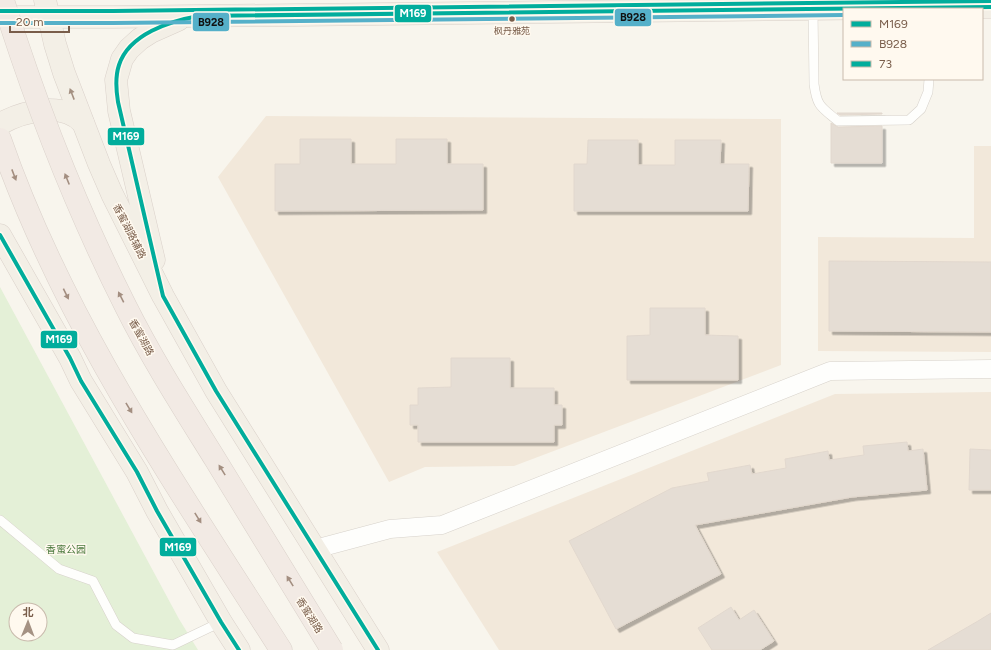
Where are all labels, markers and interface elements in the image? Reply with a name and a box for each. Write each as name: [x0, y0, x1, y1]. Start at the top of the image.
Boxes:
line badge: M169: [394, 4, 432, 23]
text: M169: [400, 7, 426, 20]
scale bar: [10, 8, 69, 34]
line badge: B928: [614, 8, 652, 27]
legend: [843, 8, 983, 80]
text: B928: [620, 11, 646, 24]
line badge: B928: [192, 12, 230, 32]
marker: 枫丹雅苑: [507, 14, 517, 24]
text: 20 m: [16, 15, 44, 29]
text: B928: [198, 16, 224, 29]
text: M169: [879, 17, 908, 31]
place label: 枫丹雅苑: [494, 25, 530, 36]
text: B928: [879, 37, 907, 51]
text: 73: [879, 57, 892, 71]
one-way arrow: [69, 88, 75, 100]
line badge: M169: [107, 127, 145, 146]
text: M169: [113, 130, 139, 143]
one-way arrow: [11, 170, 17, 182]
one-way arrow: [64, 173, 70, 185]
street label: 香蜜湖路辅路: [110, 202, 149, 261]
one-way arrow: [63, 289, 69, 300]
one-way arrow: [118, 292, 124, 303]
street label: 香蜜湖路: [126, 317, 157, 358]
line badge: M169: [40, 330, 78, 349]
text: M169: [46, 333, 72, 346]
one-way arrow: [125, 403, 133, 413]
one-way arrow: [218, 464, 225, 476]
one-way arrow: [194, 513, 201, 524]
line badge: M169: [159, 537, 197, 557]
text: M169: [165, 541, 191, 554]
park label: 香蜜公园: [46, 543, 86, 556]
one-way arrow: [286, 575, 293, 587]
street label: 香蜜湖路: [293, 595, 326, 636]
north arrow: [8, 602, 48, 642]
text: 北: [23, 606, 34, 619]

